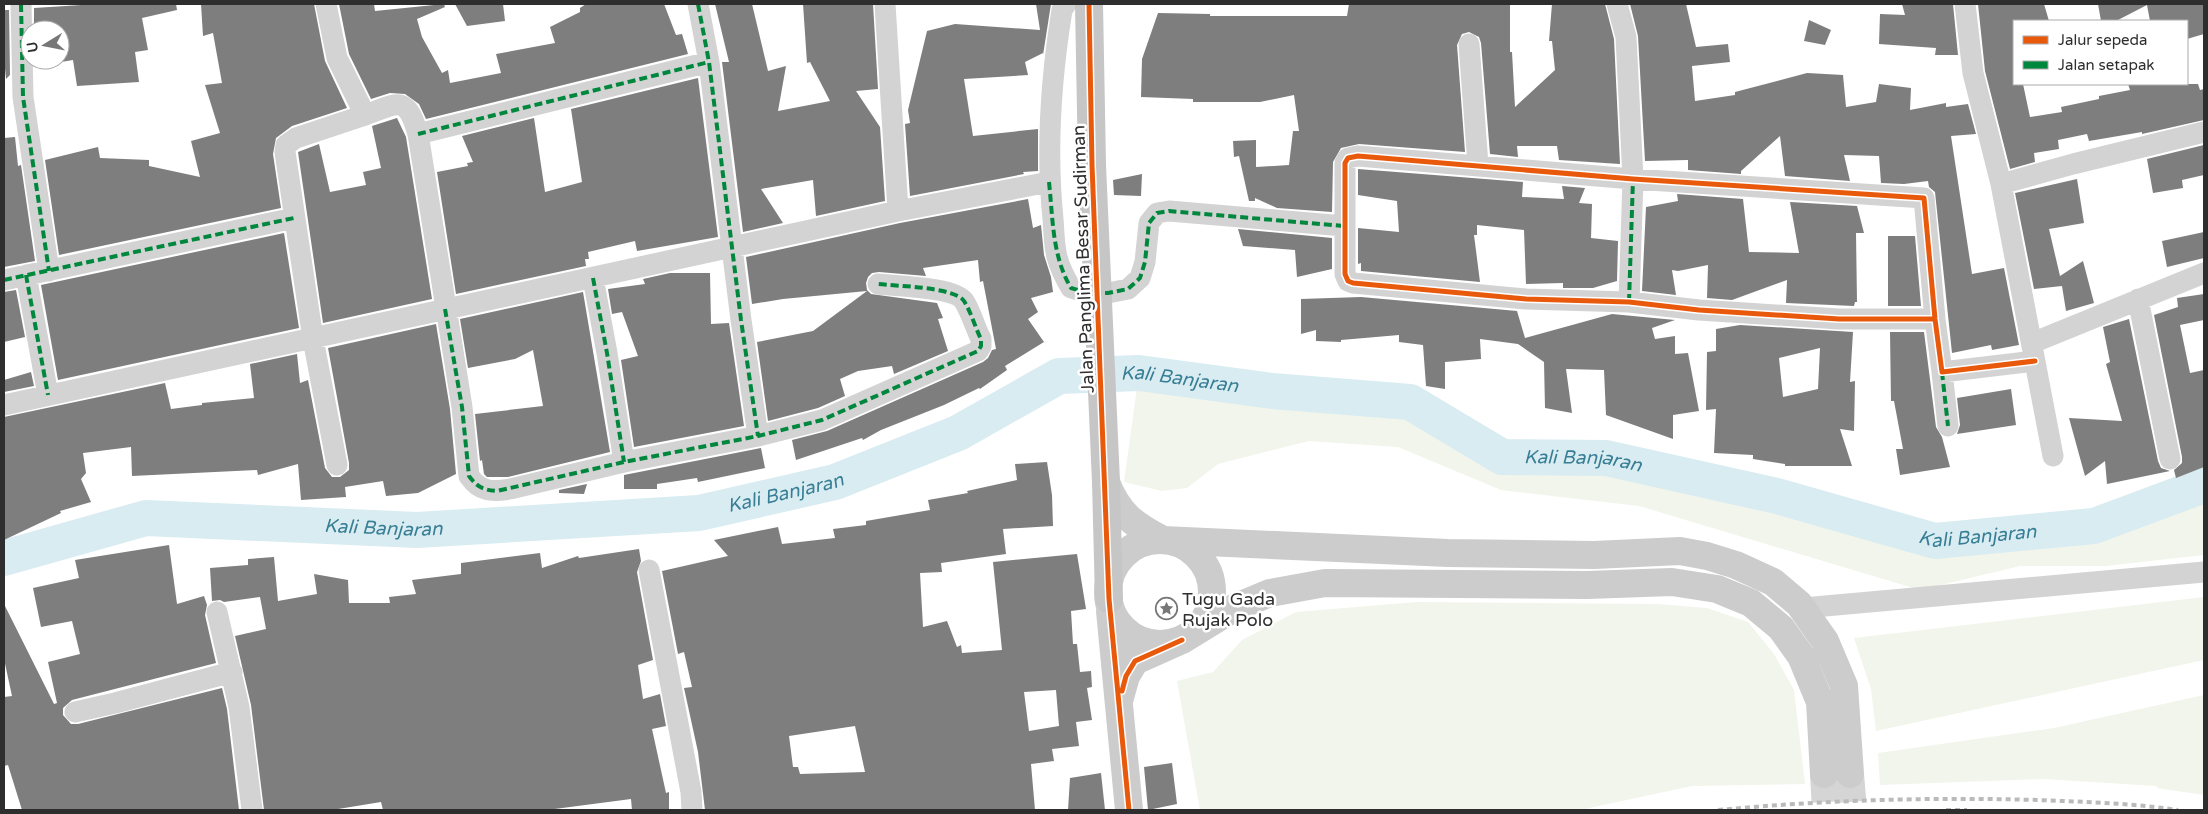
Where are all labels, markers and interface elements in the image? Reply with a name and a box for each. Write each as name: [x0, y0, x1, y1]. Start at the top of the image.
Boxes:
north arrow: [20, 20, 70, 70]
legend: [2013, 20, 2188, 85]
text: Jalur sepeda: [2058, 31, 2147, 49]
text: U: [23, 40, 42, 54]
text: Jalan setapak: [2058, 56, 2155, 74]
street label: Jalan Panglima Besar Sudirman: [1067, 125, 1099, 393]
water label: Kali Banjaran: [1120, 362, 1240, 397]
water label: Kali Banjaran: [1524, 446, 1644, 477]
water label: Kali Banjaran: [725, 469, 847, 517]
water label: Kali Banjaran: [324, 515, 443, 541]
water label: Kali Banjaran: [1916, 520, 2038, 552]
place label: Tugu Gada Rujak Polo: [1182, 588, 1275, 631]
place icon: Tugu Gada Rujak Polo: [1154, 597, 1178, 621]

